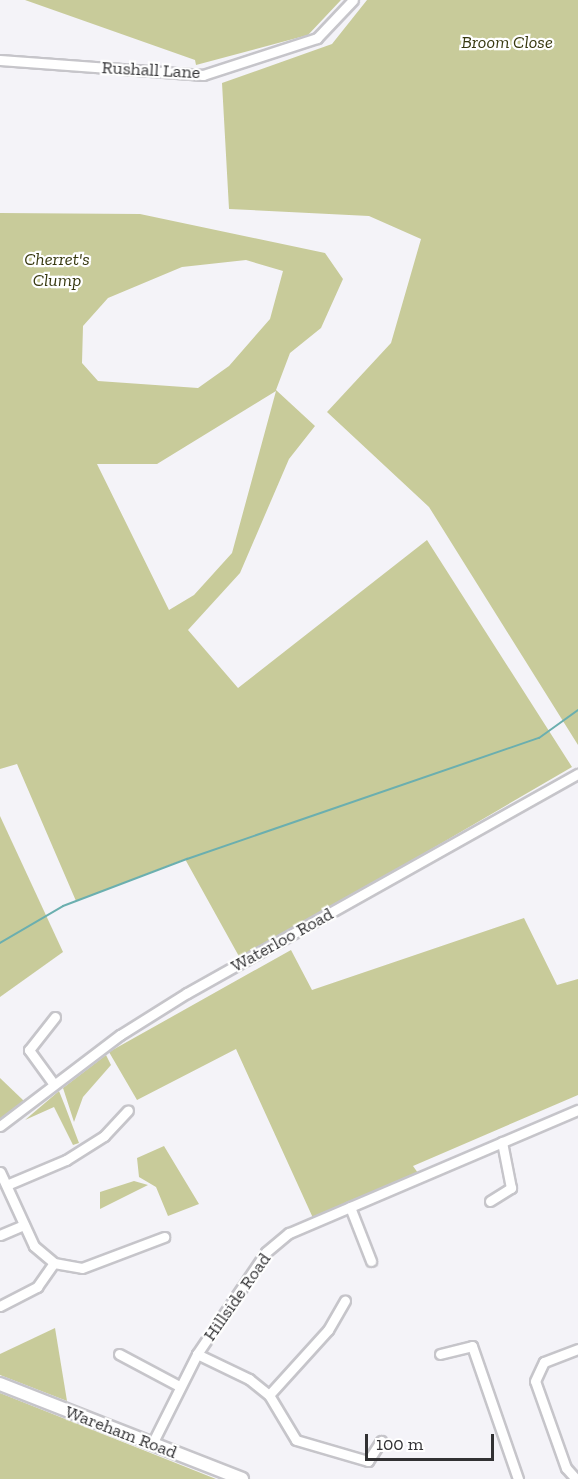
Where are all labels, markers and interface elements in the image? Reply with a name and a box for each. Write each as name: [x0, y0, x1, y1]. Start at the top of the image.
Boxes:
park label: Broom Close: [461, 31, 553, 53]
street label: Rushall Lane: [101, 57, 201, 83]
park label: Cherret's Clump: [24, 249, 90, 292]
street label: Waterloo Road: [227, 903, 337, 977]
street label: Hillside Road: [199, 1249, 275, 1345]
street label: Wareham Road: [62, 1401, 180, 1463]
scale bar: [368, 1422, 497, 1460]
text: 100 m: [376, 1433, 423, 1455]

